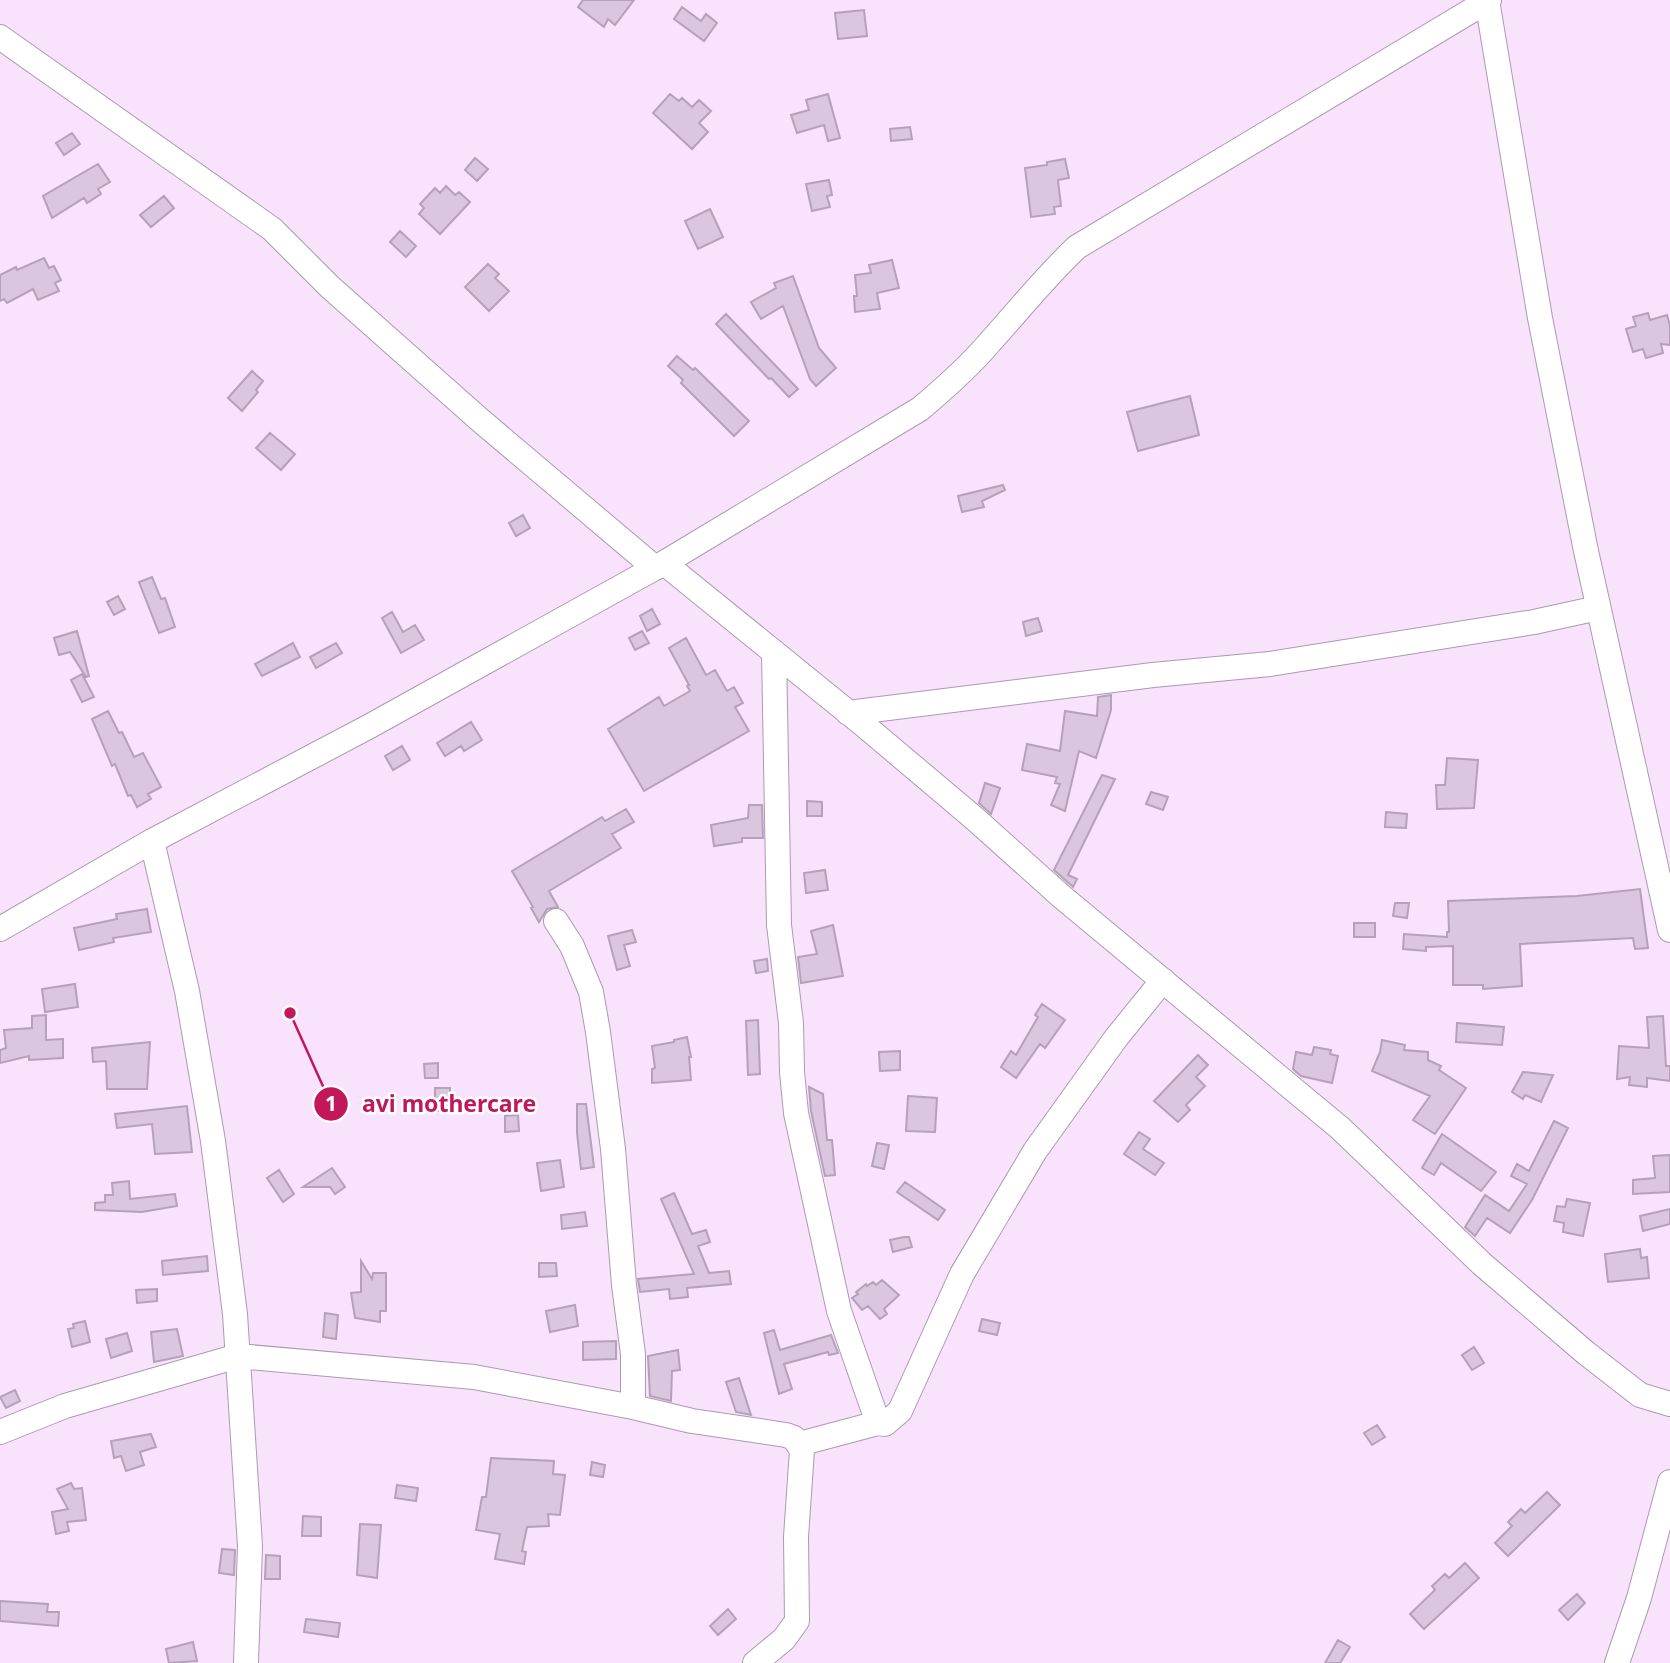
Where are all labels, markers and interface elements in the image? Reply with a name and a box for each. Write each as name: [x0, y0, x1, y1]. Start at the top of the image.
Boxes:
callout: avi mothercare: [313, 1082, 550, 1126]
text: avi mothercare: [362, 1087, 536, 1119]
text: 1: [325, 1089, 337, 1117]

